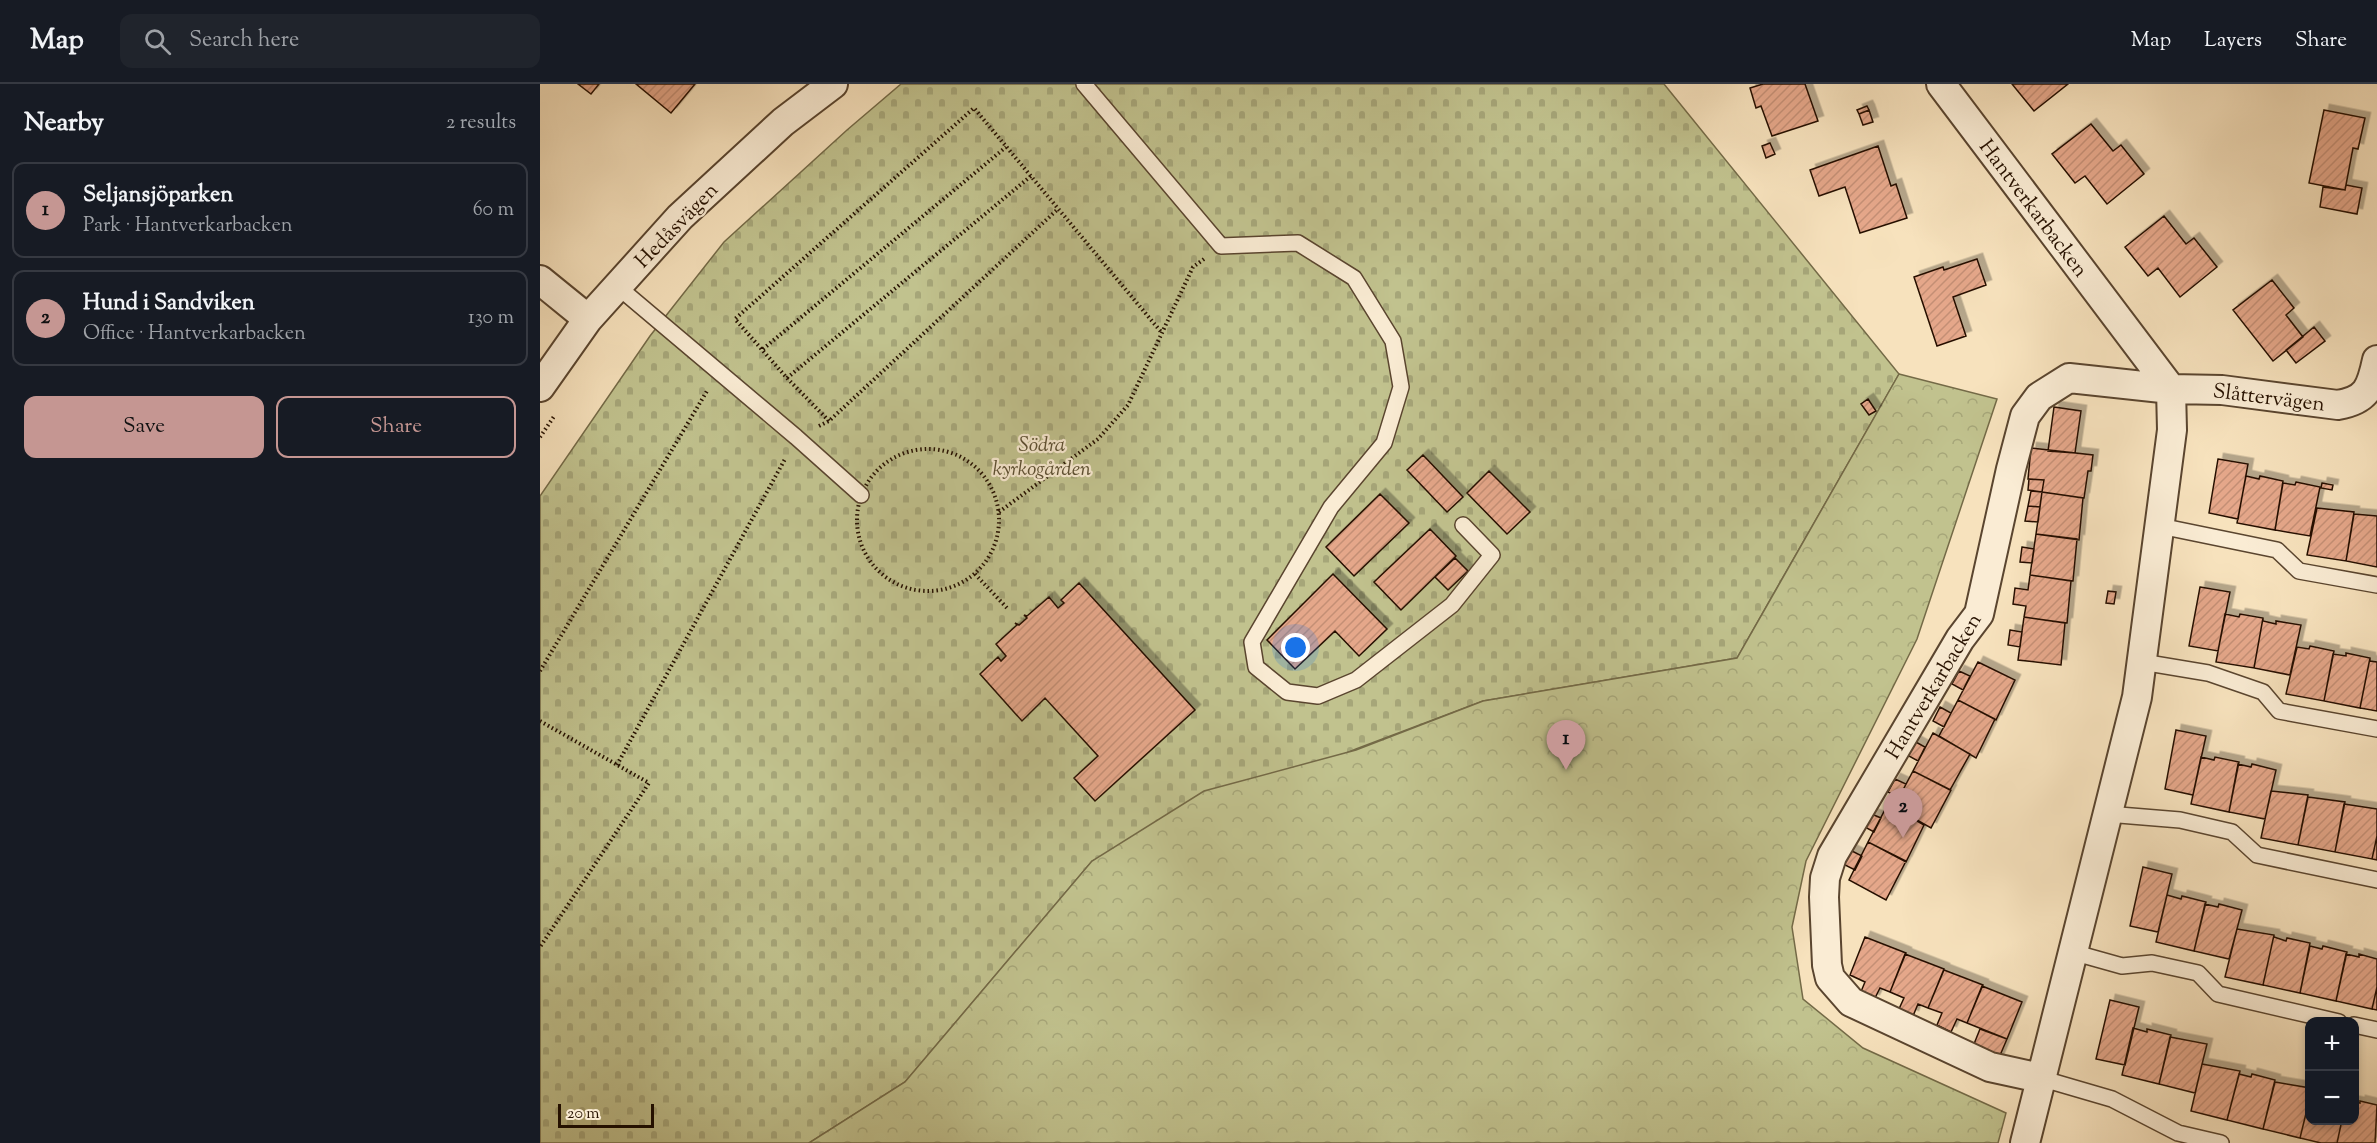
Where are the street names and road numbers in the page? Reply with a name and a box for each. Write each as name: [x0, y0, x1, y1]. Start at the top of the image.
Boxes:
street label: Hantverkarbacken: [1971, 134, 2094, 284]
street label: Hedåsvägen: [629, 177, 726, 276]
street label: Slåttervägen: [2211, 377, 2326, 421]
street label: Hantverkarbacken: [1879, 608, 1990, 766]

